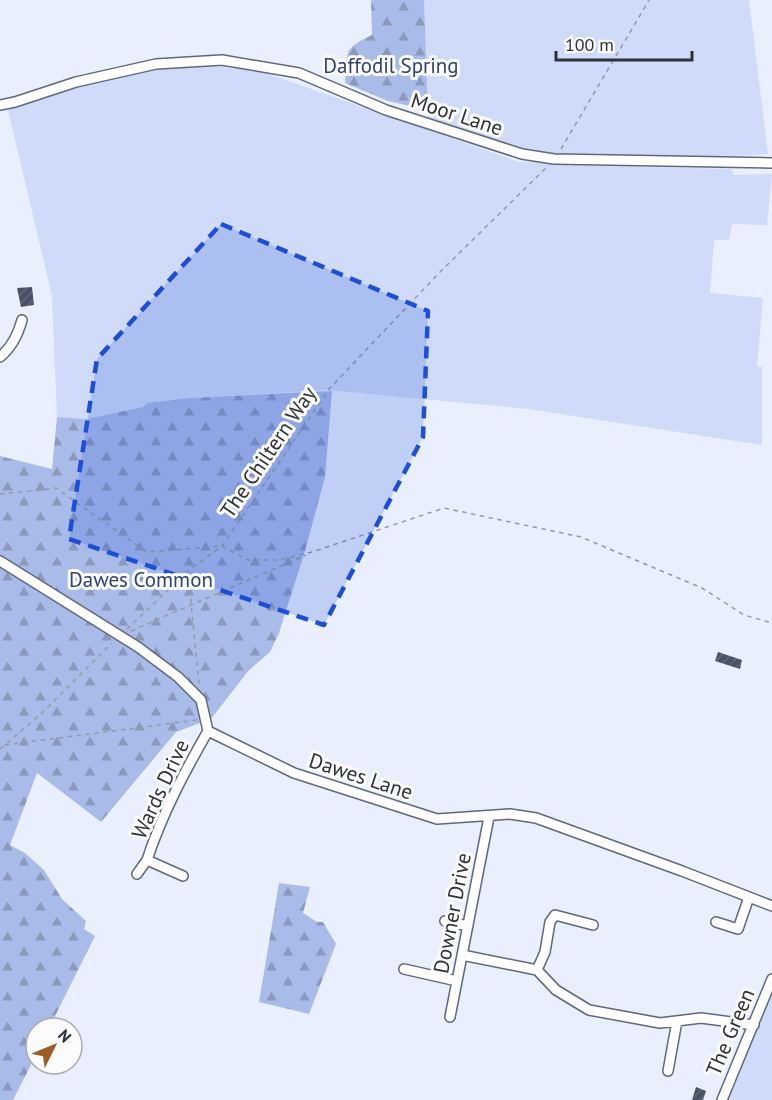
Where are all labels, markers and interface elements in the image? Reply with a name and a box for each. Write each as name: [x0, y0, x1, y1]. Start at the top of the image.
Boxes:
scale bar: [556, 24, 692, 62]
text: 100 m: [565, 33, 614, 56]
park label: Daffodil Spring: [323, 52, 459, 79]
street label: Moor Lane: [408, 86, 506, 142]
street label: The Chiltern Way: [214, 381, 322, 523]
park label: Dawes Common: [69, 566, 213, 593]
street label: Wards Drive: [125, 735, 195, 843]
street label: Dawes Lane: [306, 747, 416, 805]
street label: Downer Drive: [427, 850, 477, 976]
street label: The Green: [700, 984, 760, 1080]
north arrow: [24, 1016, 84, 1076]
text: N: [54, 1025, 76, 1046]

